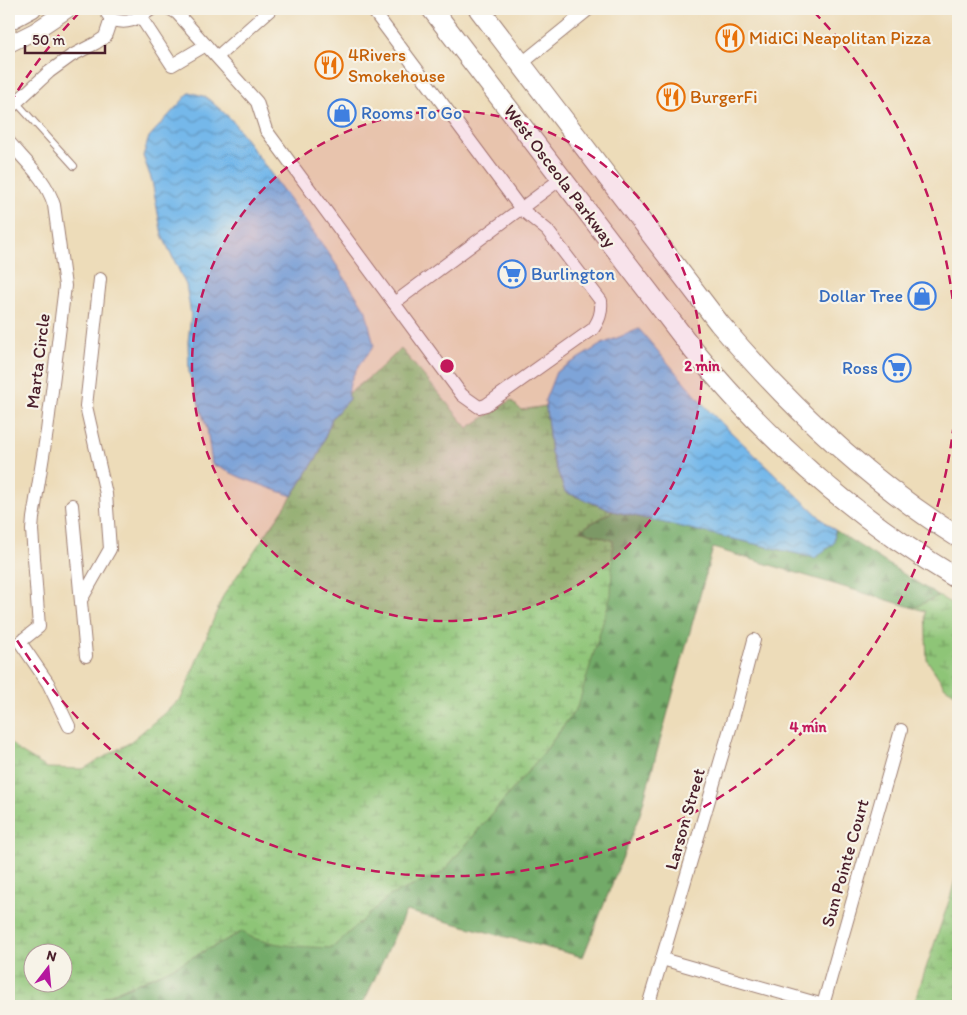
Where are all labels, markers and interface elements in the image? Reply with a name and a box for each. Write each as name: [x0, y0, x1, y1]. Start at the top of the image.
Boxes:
scale bar: [25, 22, 105, 54]
restaurant icon: MidiCi Neapolitan Pizza: [715, 23, 745, 53]
place label: MidiCi Neapolitan Pizza: [749, 27, 932, 49]
text: 50 m: [32, 31, 65, 49]
place label: 4Rivers Smokehouse: [348, 44, 445, 87]
restaurant icon: 4Rivers Smokehouse: [314, 50, 344, 80]
restaurant icon: BurgerFi: [656, 82, 686, 112]
place label: BurgerFi: [690, 86, 757, 108]
shop icon: Rooms To Go: [327, 98, 357, 128]
street label: West Osceola Parkway: [499, 100, 621, 252]
place label: Rooms To Go: [361, 102, 462, 124]
supermarket icon: Burlington: [497, 259, 527, 289]
place label: Burlington: [531, 263, 615, 285]
shop icon: Dollar Tree: [907, 281, 937, 311]
place label: Dollar Tree: [818, 285, 903, 307]
street label: Marta Circle: [21, 312, 55, 410]
supermarket icon: Ross: [882, 353, 912, 383]
centre of rings: [438, 357, 456, 375]
text: 2 min: [684, 357, 721, 375]
place label: Ross: [842, 357, 878, 379]
text: 4 min: [790, 718, 827, 736]
street label: Larson Street: [660, 765, 710, 872]
street label: Sun Pointe Court: [816, 796, 874, 929]
north arrow: [22, 942, 72, 992]
text: N: [45, 947, 58, 965]

